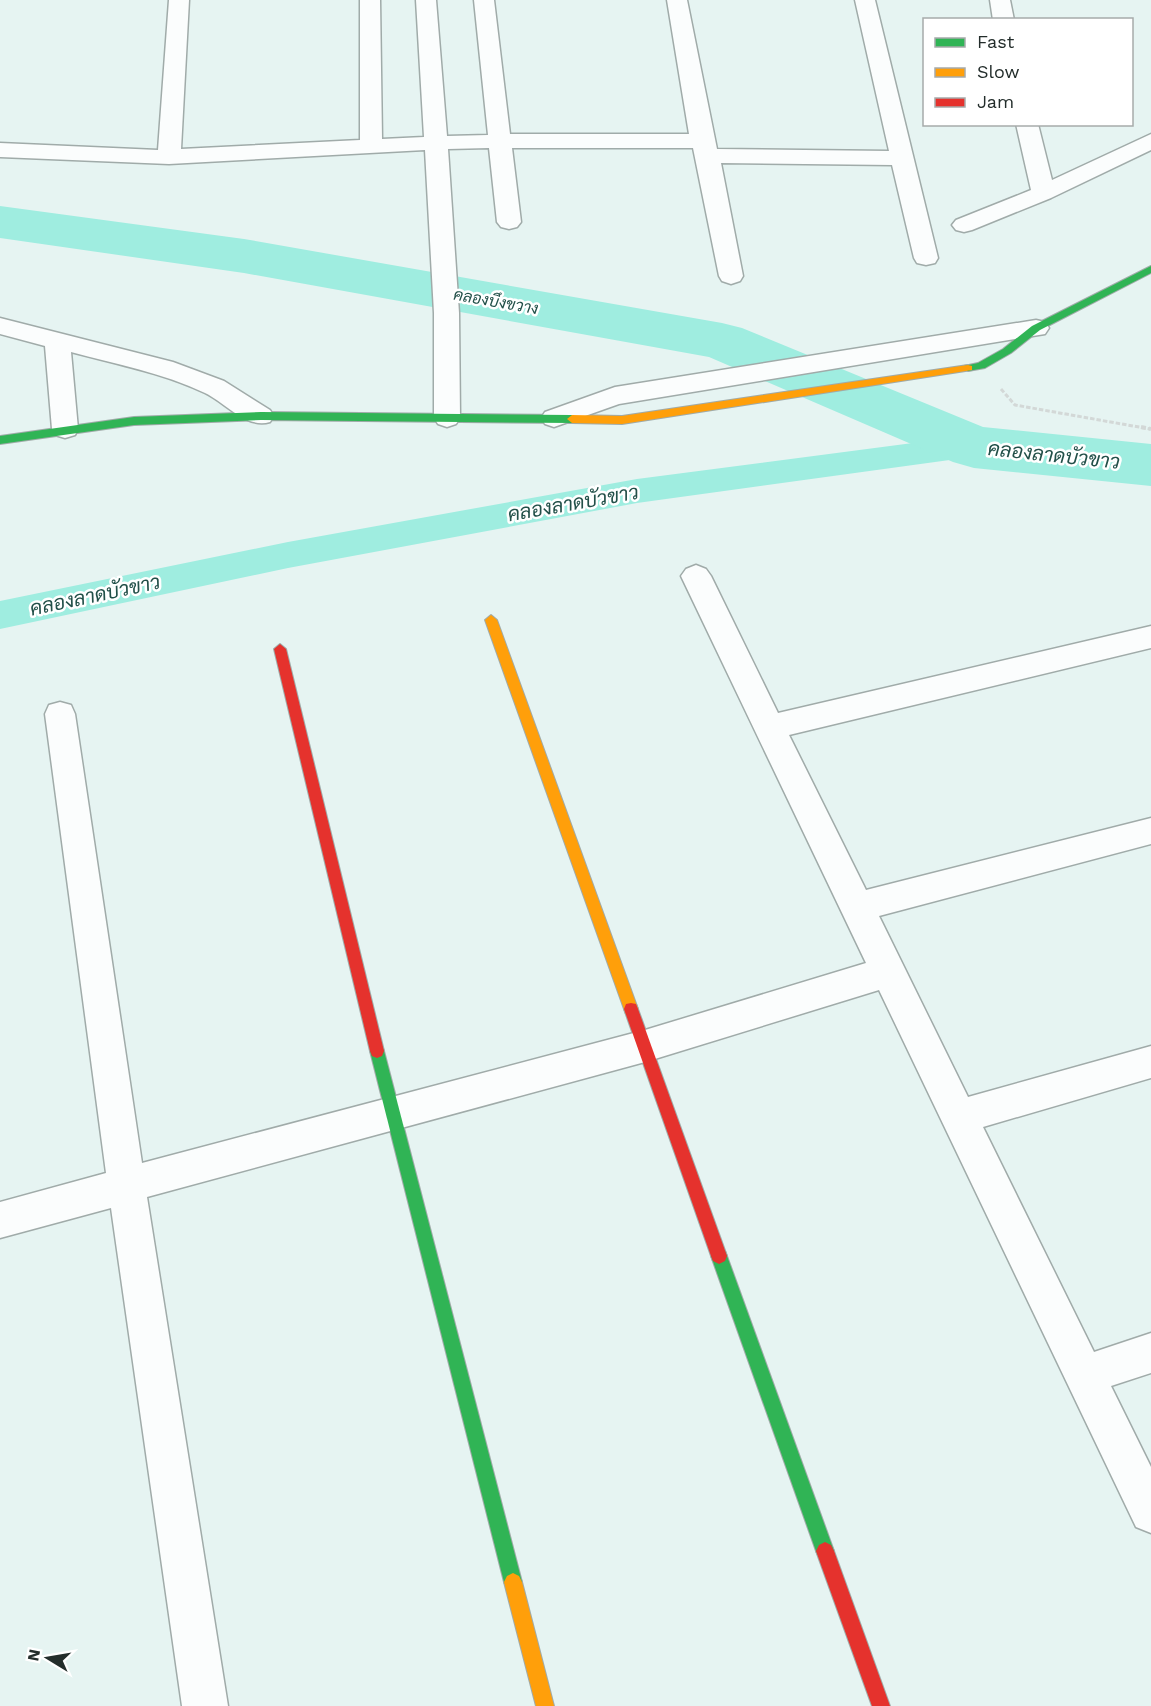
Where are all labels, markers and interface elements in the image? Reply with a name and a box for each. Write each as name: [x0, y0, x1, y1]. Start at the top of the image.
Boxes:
legend: [923, 18, 1133, 126]
text: Fast: [977, 31, 1015, 52]
text: Slow: [977, 61, 1020, 82]
text: Jam: [977, 91, 1014, 112]
water label: คลองบึงขวาง: [452, 284, 540, 318]
water label: คลองลาดบัวขาว: [987, 436, 1121, 474]
water label: คลองลาดบัวขาว: [506, 480, 640, 526]
water label: คลองลาดบัวขาว: [28, 569, 162, 621]
north arrow: [18, 1628, 78, 1688]
text: N: [23, 1648, 44, 1663]

